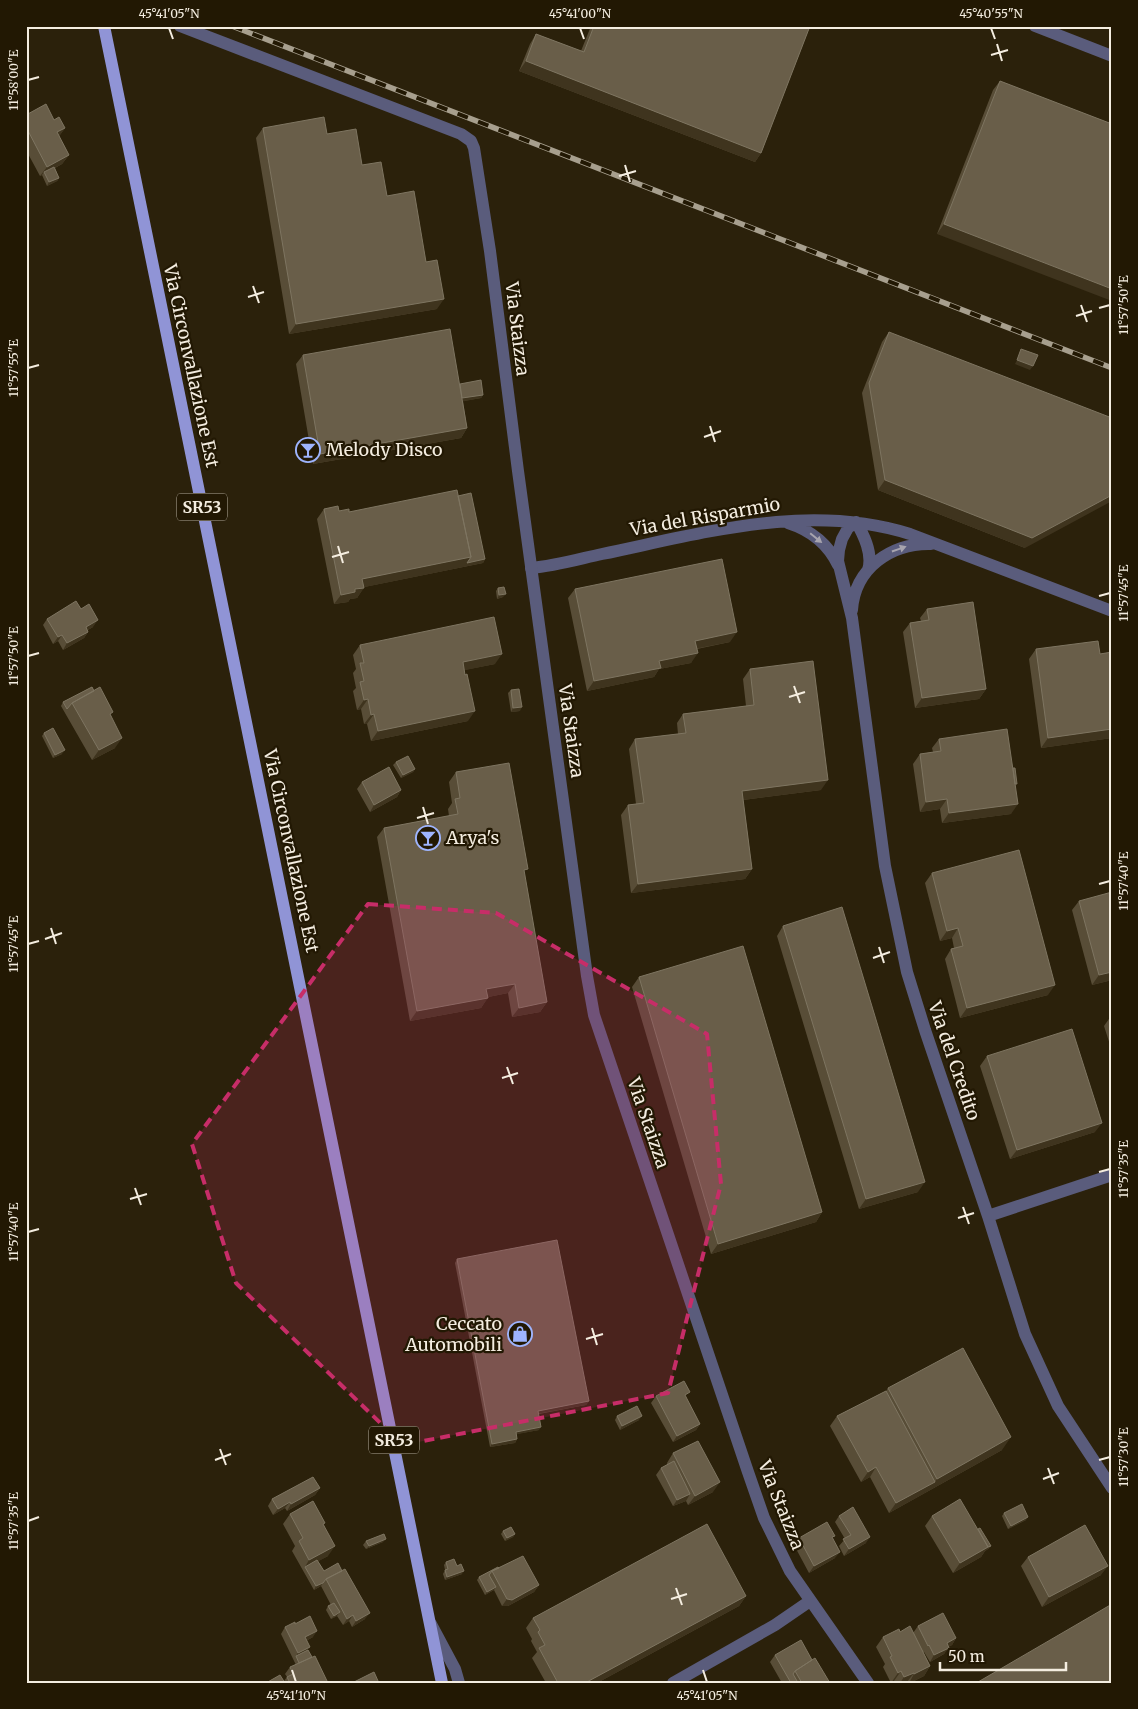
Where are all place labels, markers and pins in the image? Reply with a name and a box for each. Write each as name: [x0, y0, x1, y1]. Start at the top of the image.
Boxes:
bar icon: Melody Disco: [295, 437, 321, 463]
place label: Melody Disco: [326, 438, 443, 461]
bar icon: Arya's: [415, 825, 441, 851]
place label: Arya's: [445, 826, 500, 849]
place label: Ceccato Automobili: [404, 1312, 502, 1356]
shop icon: Ceccato Automobili: [507, 1321, 533, 1347]

